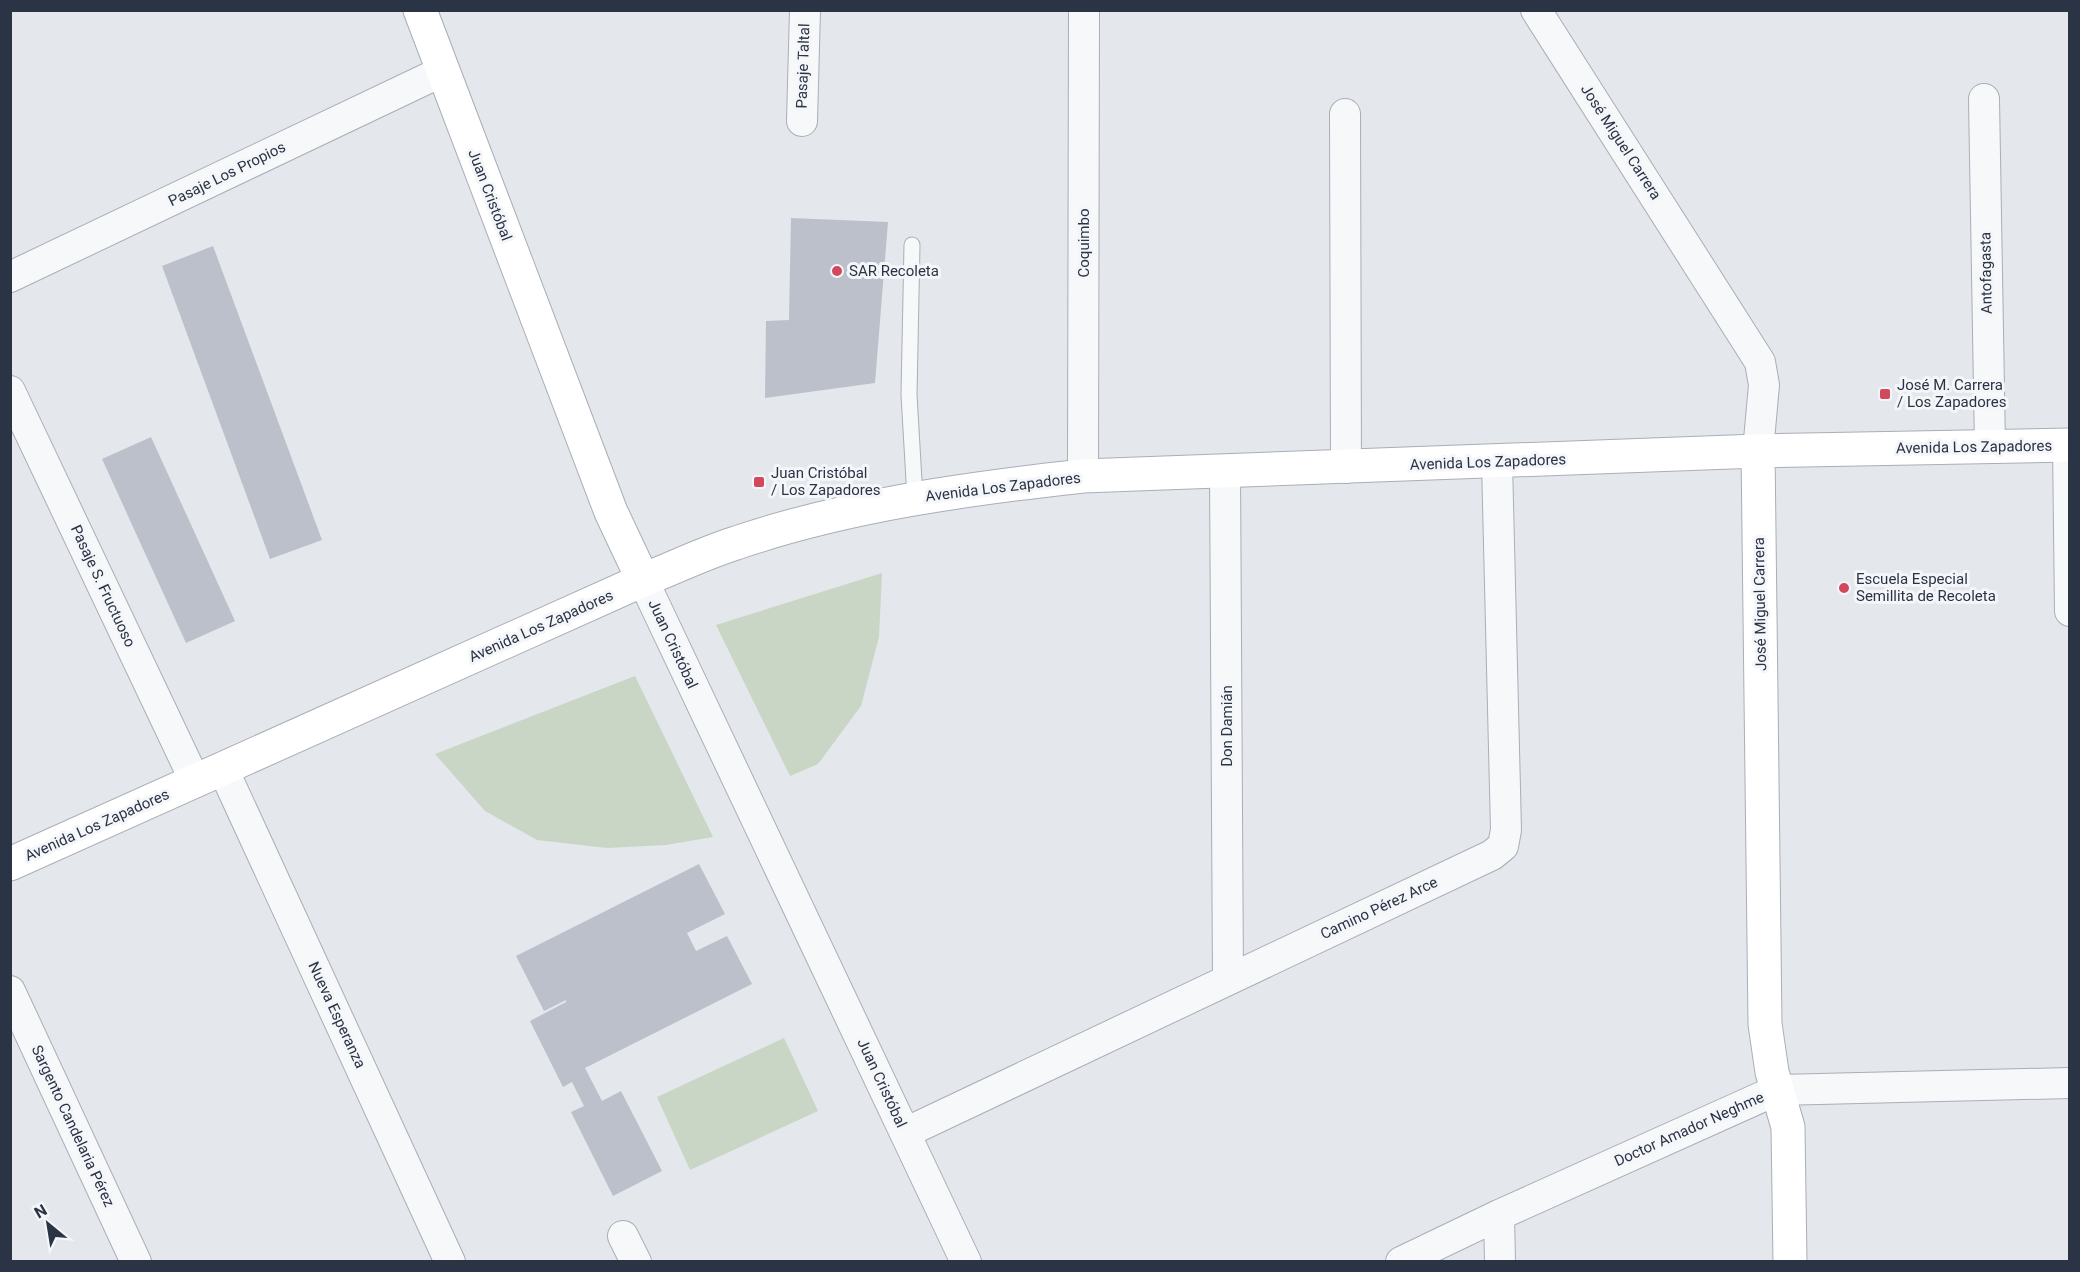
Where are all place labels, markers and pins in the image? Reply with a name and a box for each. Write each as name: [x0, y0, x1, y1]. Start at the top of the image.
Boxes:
place label: SAR Recoleta: [849, 262, 939, 280]
marker: SAR Recoleta: [830, 264, 844, 278]
place label: José M. Carrera / Los Zapadores: [1897, 376, 2006, 411]
marker: José M. Carrera / Los Zapadores: [1878, 387, 1892, 401]
place label: Juan Cristóbal / Los Zapadores: [771, 464, 880, 499]
marker: Juan Cristóbal / Los Zapadores: [752, 475, 766, 489]
place label: Escuela Especial Semillita de Recoleta: [1856, 570, 1996, 605]
marker: Escuela Especial Semillita de Recoleta: [1837, 581, 1851, 595]

